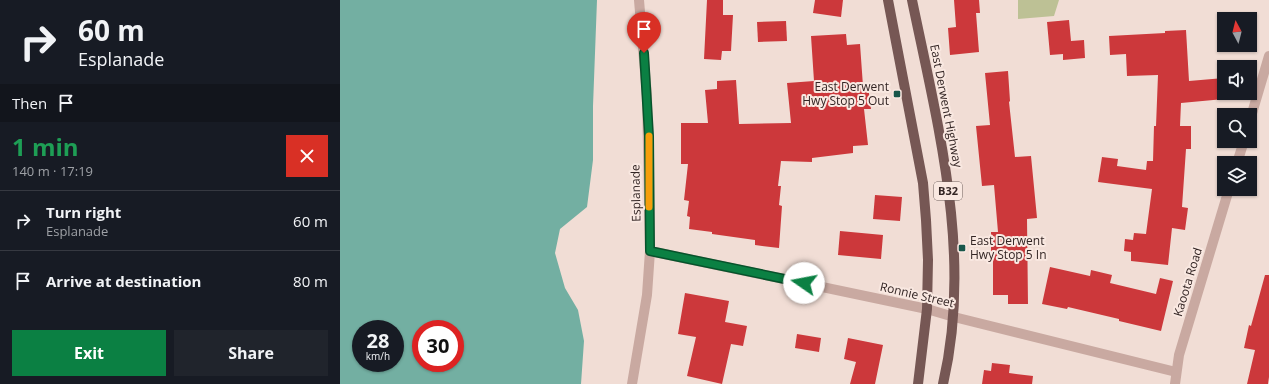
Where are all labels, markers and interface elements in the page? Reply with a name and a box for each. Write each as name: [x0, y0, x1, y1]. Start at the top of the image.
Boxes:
text: 60 m: [78, 11, 145, 49]
pin: [627, 12, 661, 53]
north arrow: [1217, 12, 1257, 52]
map controls: [1217, 12, 1257, 196]
icon: right: [12, 16, 64, 68]
icon: arrive: [633, 18, 655, 40]
street label: East Derwent Highway: [926, 43, 967, 170]
text: Esplanade: [78, 47, 164, 71]
button: sound: [1217, 60, 1257, 100]
place label: East Derwent Hwy Stop 5 Out: [802, 78, 889, 109]
marker: East Derwent Hwy Stop 5 Out: [892, 89, 902, 99]
icon: arrive: [55, 92, 77, 114]
text: Then: [12, 93, 47, 113]
button: search: [1217, 108, 1257, 148]
text: 1 min: [12, 130, 79, 163]
button: close: [286, 135, 328, 177]
button: layers: [1217, 156, 1257, 196]
text: 140 m · 17:19: [12, 162, 93, 180]
street label: Esplanade: [626, 164, 645, 222]
road number: B32: [934, 182, 962, 200]
text: Turn right: [46, 202, 121, 222]
icon: right: [12, 210, 34, 232]
text: 60 m: [293, 211, 328, 231]
text: Esplanade: [46, 222, 108, 240]
place label: East Derwent Hwy Stop 5 In: [970, 232, 1047, 263]
marker: East Derwent Hwy Stop 5 In: [957, 243, 967, 253]
street label: Kaoota Road: [1169, 245, 1206, 318]
position arrow: [783, 262, 825, 304]
icon: arrive: [12, 270, 34, 292]
text: Arrive at destination: [46, 271, 201, 291]
text: 80 m: [293, 271, 328, 291]
street label: Ronnie Street: [878, 278, 956, 311]
speed limit sign: 30: [412, 320, 464, 372]
text: 28: [367, 327, 389, 354]
button: Exit: [12, 330, 166, 376]
button: Share: [174, 330, 328, 376]
text: km/h: [366, 349, 390, 363]

